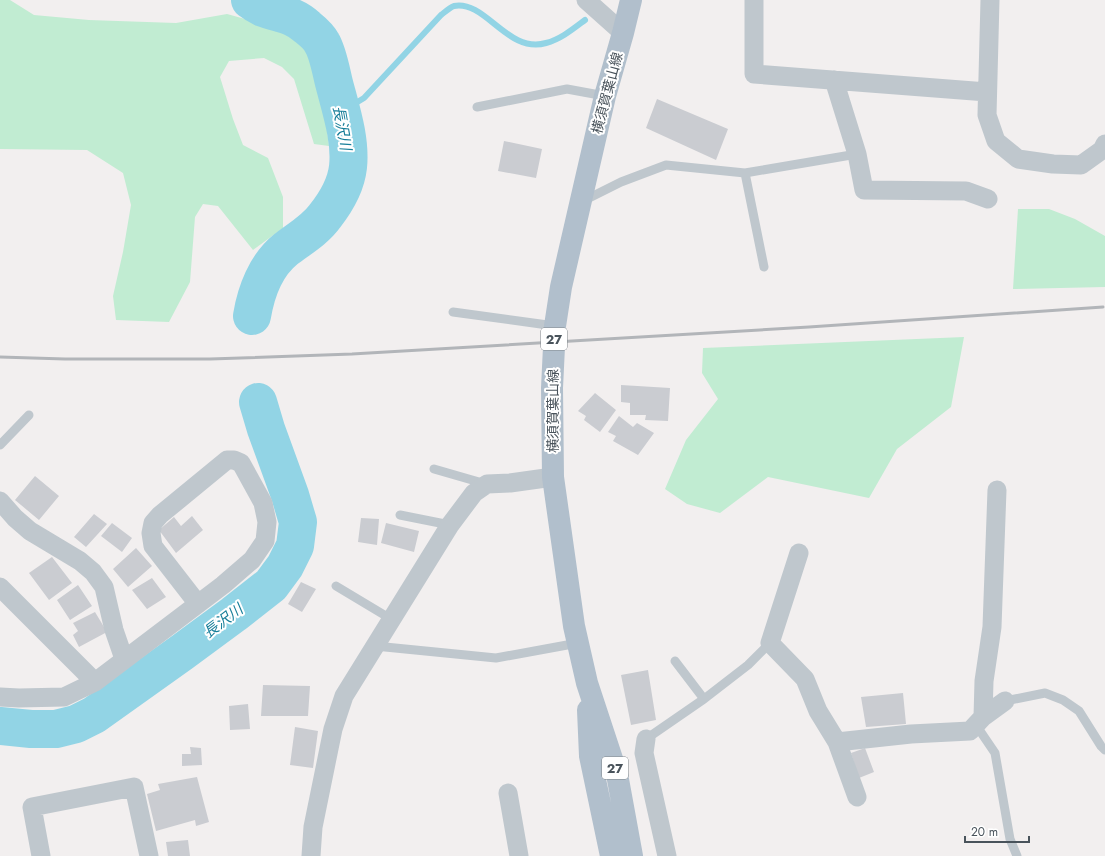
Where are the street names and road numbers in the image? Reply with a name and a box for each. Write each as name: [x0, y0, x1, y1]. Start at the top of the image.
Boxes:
street label: 横須賀葉山線: [586, 50, 628, 136]
road number: 27: [541, 328, 567, 350]
street label: 横須賀葉山線: [543, 369, 563, 453]
road number: 27: [602, 757, 628, 779]

